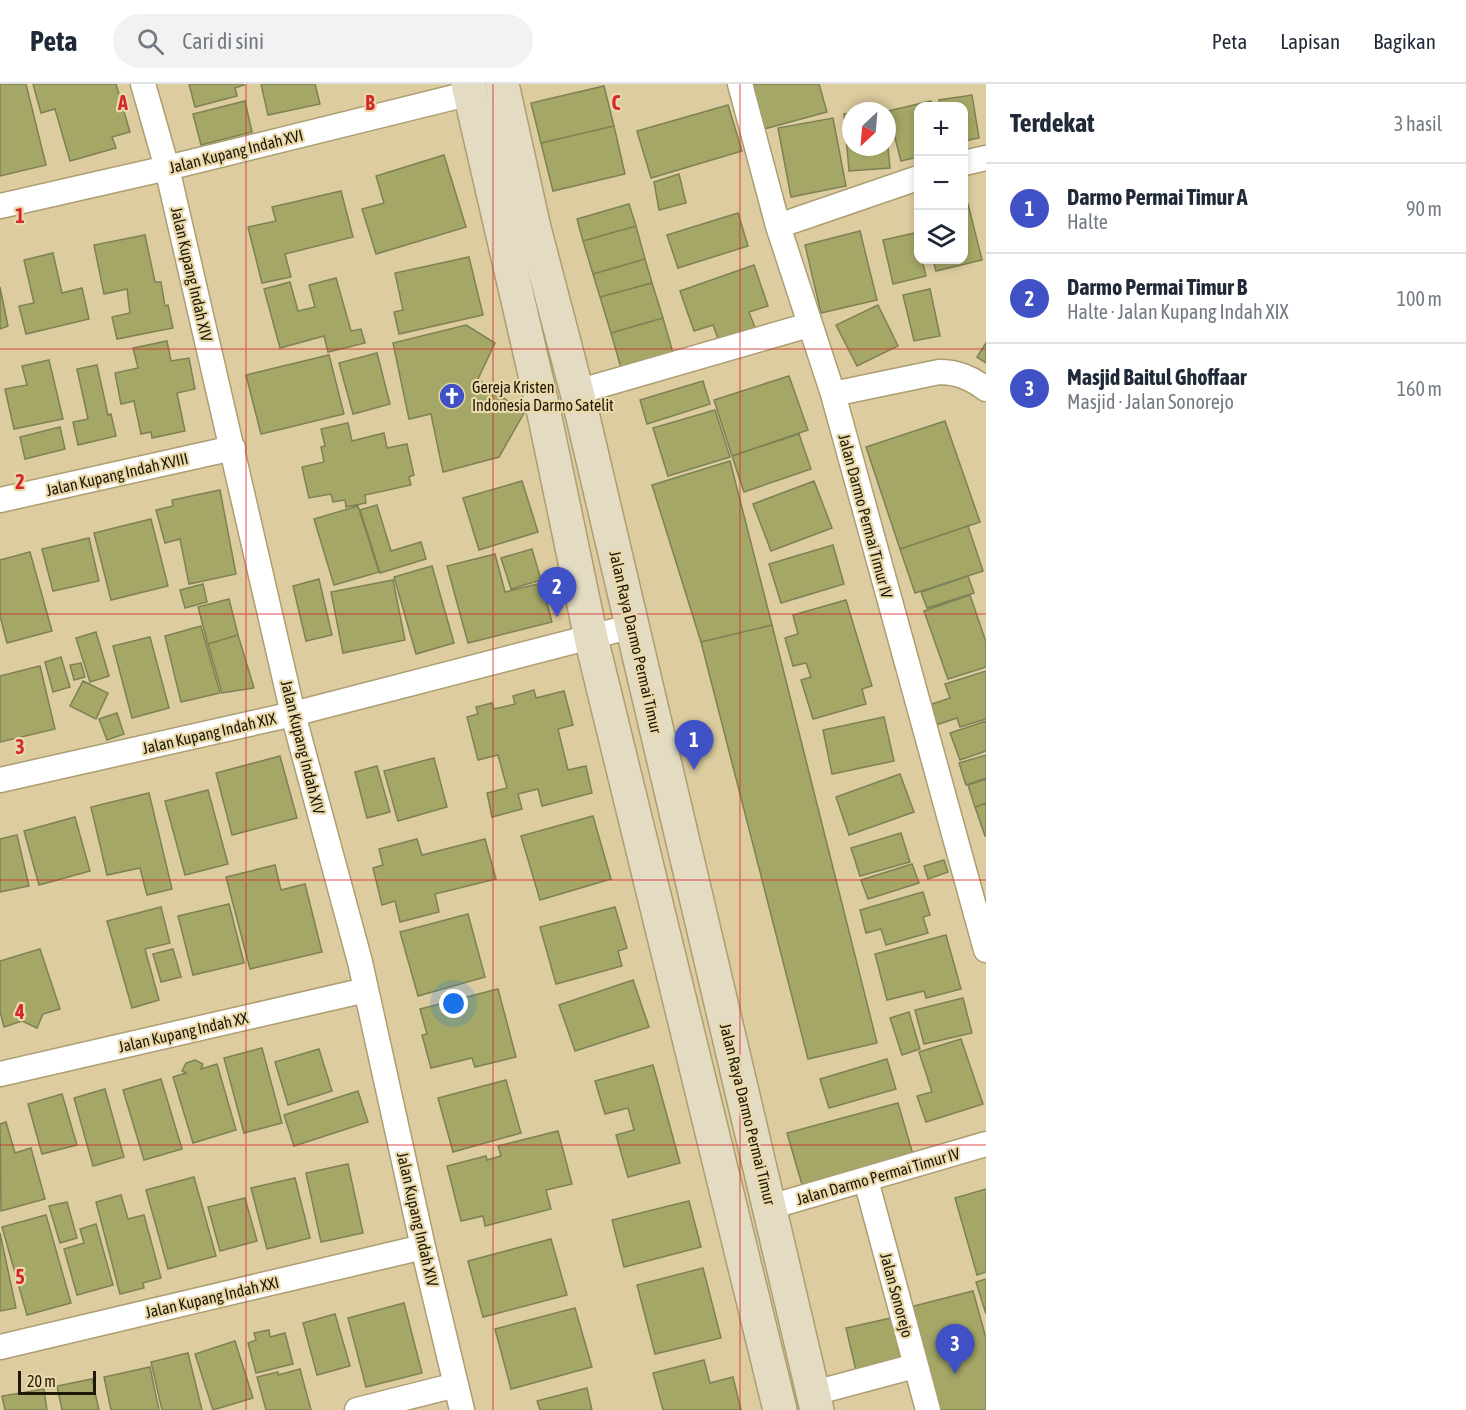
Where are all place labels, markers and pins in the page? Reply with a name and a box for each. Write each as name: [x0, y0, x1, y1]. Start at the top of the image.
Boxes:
place label: Gereja Kristen Indonesia Darmo Satelit: [472, 378, 614, 414]
church icon: Gereja Kristen Indonesia Darmo Satelit: [437, 381, 467, 411]
pin: 2: [538, 568, 576, 617]
pin: 1: [674, 720, 714, 770]
pin: 3: [936, 1324, 974, 1374]

